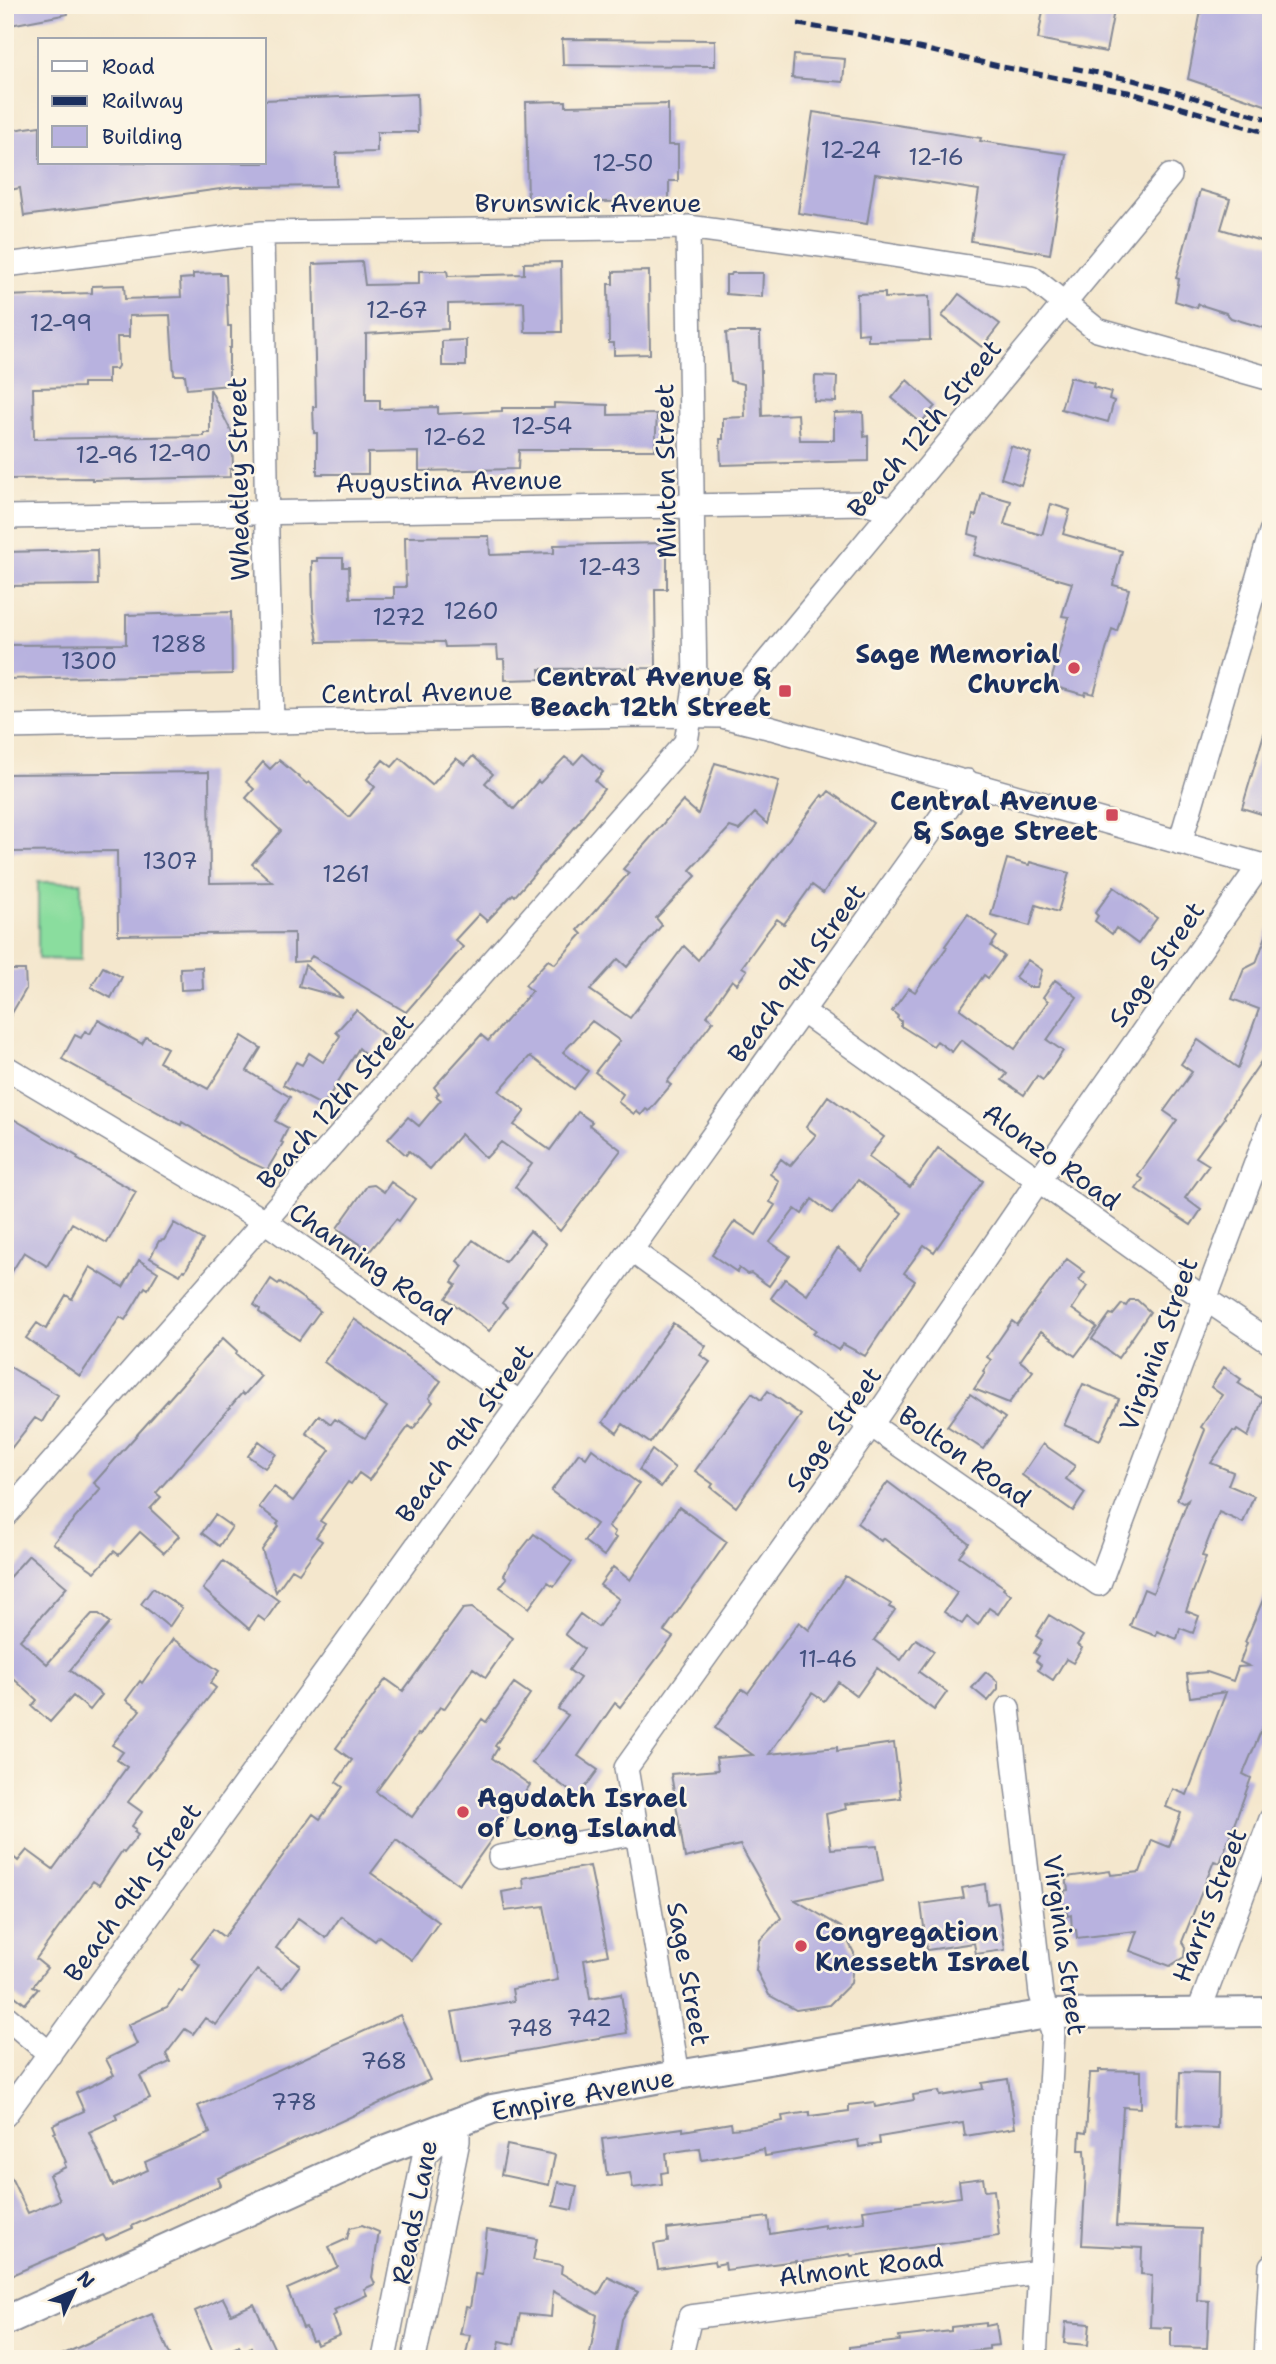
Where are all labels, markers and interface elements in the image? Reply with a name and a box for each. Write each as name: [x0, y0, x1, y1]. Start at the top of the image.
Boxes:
legend: [38, 38, 266, 164]
text: Road: [102, 53, 155, 81]
text: Railway: [102, 87, 184, 115]
text: Building: [102, 123, 182, 151]
house number: 12-24: [821, 135, 881, 165]
house number: 12-16: [908, 142, 964, 172]
house number: 12-50: [592, 148, 654, 178]
street label: Brunswick Avenue: [474, 185, 702, 220]
house number: 12-67: [366, 295, 428, 325]
house number: 12-99: [30, 308, 92, 338]
street label: Beach 12th Street: [839, 331, 1009, 525]
street label: Wheatley Street: [219, 377, 257, 581]
street label: Minton Street: [646, 383, 684, 559]
house number: 12-54: [512, 411, 572, 441]
house number: 12-62: [423, 422, 487, 452]
house number: 12-90: [148, 438, 212, 468]
house number: 12-96: [76, 440, 138, 470]
street label: Augustina Avenue: [335, 462, 563, 500]
house number: 12-43: [579, 552, 641, 582]
house number: 1260: [443, 596, 499, 626]
house number: 1272: [372, 602, 426, 632]
house number: 1288: [151, 629, 207, 659]
place label: Sage Memorial Church: [855, 636, 1060, 701]
house number: 1300: [61, 646, 117, 676]
place label: Central Avenue & Beach 12th Street: [530, 659, 771, 724]
marker: Sage Memorial Church: [1066, 660, 1082, 676]
street label: Central Avenue: [321, 673, 513, 711]
marker: Central Avenue & Beach 12th Street: [777, 683, 793, 699]
place label: Central Avenue & Sage Street: [890, 783, 1098, 848]
marker: Central Avenue & Sage Street: [1104, 807, 1120, 823]
house number: 1307: [142, 846, 198, 876]
house number: 1261: [322, 859, 370, 889]
street label: Beach 9th Street: [719, 876, 873, 1070]
street label: Sage Street: [1100, 894, 1212, 1034]
street label: Beach 12th Street: [249, 1005, 421, 1197]
street label: Alonzo Road: [976, 1094, 1128, 1218]
street label: Channing Road: [282, 1194, 460, 1332]
street label: Virginia Street: [1110, 1252, 1206, 1436]
street label: Beach 9th Street: [387, 1336, 541, 1530]
street label: Sage Street: [777, 1359, 889, 1499]
street label: Bolton Road: [892, 1397, 1038, 1515]
house number: 11-46: [799, 1644, 857, 1674]
place label: Agudath Israel of Long Island: [477, 1780, 687, 1845]
street label: Beach 9th Street: [55, 1795, 209, 1989]
marker: Agudath Israel of Long Island: [455, 1804, 471, 1820]
street label: Harris Street: [1164, 1823, 1254, 1987]
street label: Virginia Street: [1035, 1852, 1095, 2038]
street label: Sage Street: [659, 1899, 719, 2049]
place label: Congregation Knesseth Israel: [815, 1914, 1030, 1979]
marker: Congregation Knesseth Israel: [793, 1938, 809, 1954]
house number: 742: [566, 2003, 612, 2033]
house number: 748: [507, 2013, 553, 2043]
house number: 768: [361, 2046, 407, 2076]
street label: Empire Avenue: [489, 2059, 677, 2129]
house number: 778: [271, 2087, 317, 2117]
street label: Reads Lane: [383, 2137, 445, 2287]
street label: Almont Road: [777, 2240, 945, 2294]
north arrow: [38, 2256, 108, 2326]
text: N: [72, 2265, 100, 2294]

